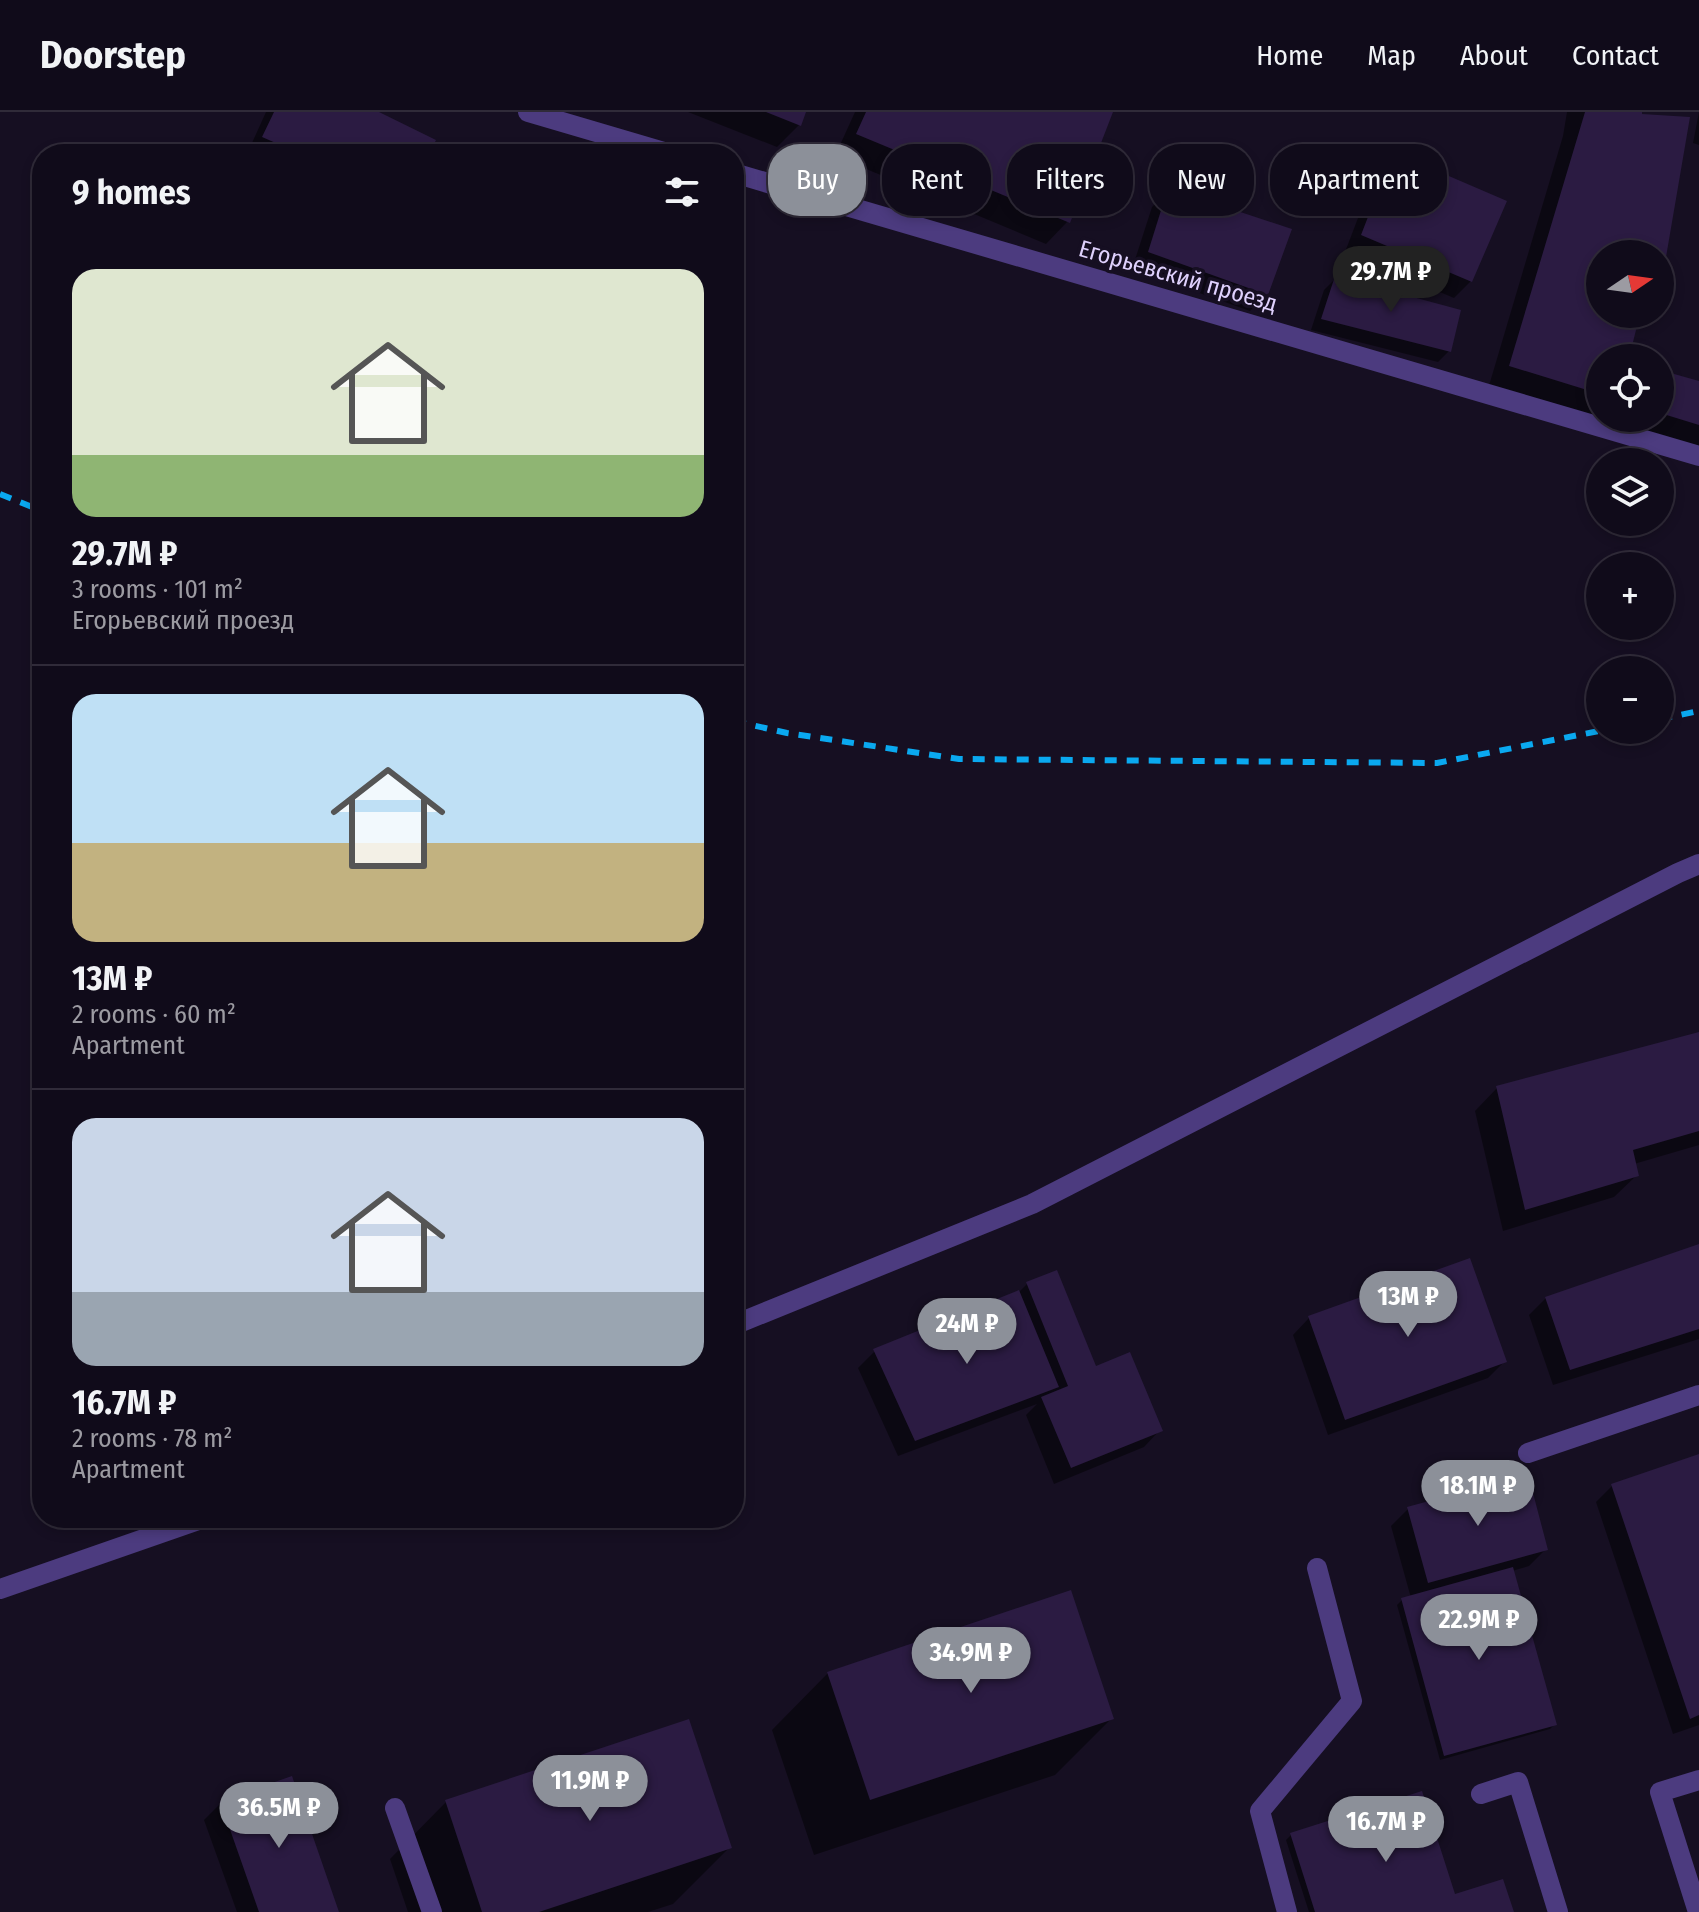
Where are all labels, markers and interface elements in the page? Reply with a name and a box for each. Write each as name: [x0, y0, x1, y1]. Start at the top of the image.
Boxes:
text: Doorstep: [40, 32, 186, 78]
text: Home: [1256, 39, 1323, 72]
text: Map: [1367, 39, 1416, 72]
text: About: [1460, 39, 1528, 72]
text: Contact: [1572, 39, 1659, 72]
chip: Buy: [768, 144, 866, 216]
chip: Rent: [882, 144, 991, 216]
chip: Filters: [1007, 144, 1133, 216]
chip: New: [1149, 144, 1254, 216]
chip: Apartment: [1270, 144, 1447, 216]
icon: filters: [660, 170, 704, 214]
text: 9 homes: [72, 172, 191, 213]
street label: Егорьевский проезд: [1076, 234, 1280, 318]
north arrow: [1586, 240, 1674, 328]
map controls: [1586, 240, 1674, 744]
pin: 29.7M ₽: [1317, 246, 1465, 314]
text: 29.7M ₽: [1351, 256, 1431, 287]
icon: home: [316, 321, 460, 465]
button: locate: [1586, 344, 1674, 432]
button: layers: [1586, 448, 1674, 536]
text: 29.7M ₽: [72, 533, 177, 574]
button: +: [1586, 552, 1674, 640]
text: 3 rooms · 101 m²: [72, 574, 243, 605]
text: Егорьевский проезд: [72, 605, 294, 636]
button: −: [1586, 656, 1674, 744]
icon: home: [316, 746, 460, 890]
text: 13M ₽: [72, 958, 152, 999]
text: 2 rooms · 60 m²: [72, 999, 236, 1030]
text: Apartment: [72, 1030, 185, 1061]
icon: home: [316, 1170, 460, 1314]
pin: 13M ₽: [1352, 1271, 1464, 1339]
text: 13M ₽: [1377, 1281, 1439, 1312]
pin: 24M ₽: [911, 1298, 1023, 1366]
text: 24M ₽: [935, 1308, 999, 1339]
text: 16.7M ₽: [72, 1382, 176, 1423]
text: 2 rooms · 78 m²: [72, 1423, 233, 1454]
text: Apartment: [72, 1454, 185, 1485]
pin: 18.1M ₽: [1404, 1460, 1552, 1528]
text: 18.1M ₽: [1439, 1470, 1517, 1501]
pin: 22.9M ₽: [1405, 1594, 1553, 1662]
text: 22.9M ₽: [1438, 1604, 1520, 1635]
pin: 34.9M ₽: [897, 1627, 1045, 1695]
text: 34.9M ₽: [930, 1637, 1012, 1668]
pin: 11.9M ₽: [516, 1755, 664, 1823]
text: 11.9M ₽: [551, 1765, 629, 1796]
pin: 36.5M ₽: [205, 1782, 353, 1850]
text: 36.5M ₽: [237, 1792, 321, 1823]
pin: 16.7M ₽: [1312, 1796, 1460, 1864]
text: 16.7M ₽: [1346, 1806, 1426, 1837]

